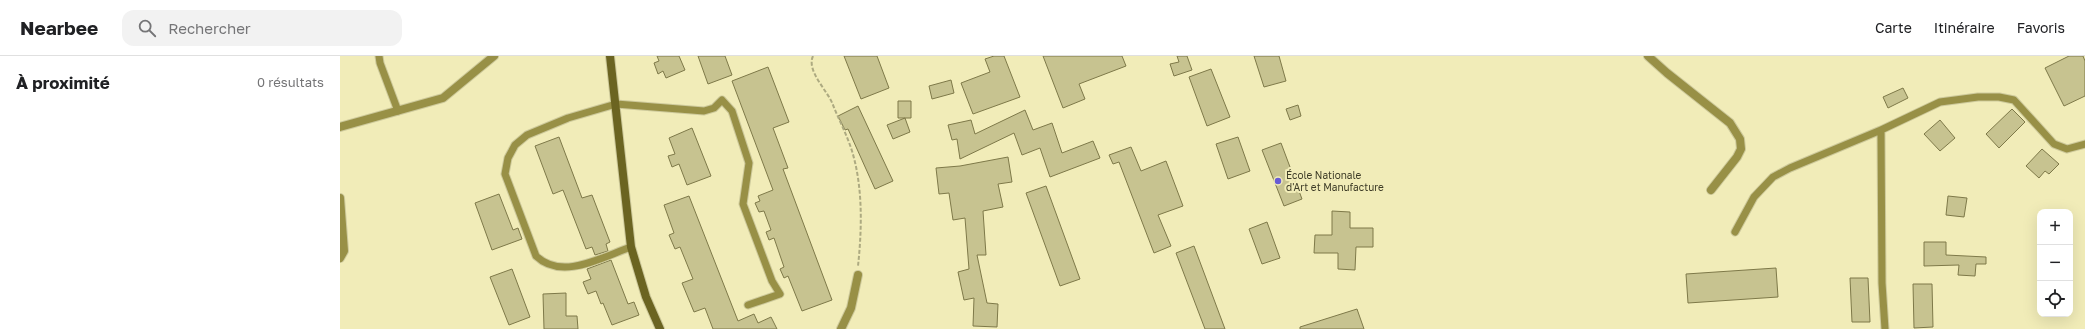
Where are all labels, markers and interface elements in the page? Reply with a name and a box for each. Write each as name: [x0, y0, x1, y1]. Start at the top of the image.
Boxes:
search box: [122, 10, 402, 46]
text: Nearbee: [20, 16, 98, 39]
icon: search: [136, 17, 158, 39]
text: Rechercher: [168, 19, 251, 37]
text: Carte: [1875, 19, 1912, 36]
text: Itinéraire: [1934, 19, 1995, 36]
text: Favoris: [2017, 19, 2065, 36]
text: À proximité: [16, 72, 110, 93]
text: 0 résultats: [257, 74, 324, 90]
place label: École Nationale d'Art et Manufacture: [1286, 169, 1384, 193]
marker: École Nationale d'Art et Manufacture: [1273, 176, 1283, 186]
map controls: [2037, 209, 2073, 317]
button: +: [2037, 209, 2073, 245]
button: −: [2037, 245, 2073, 281]
button: locate: [2037, 281, 2073, 317]

